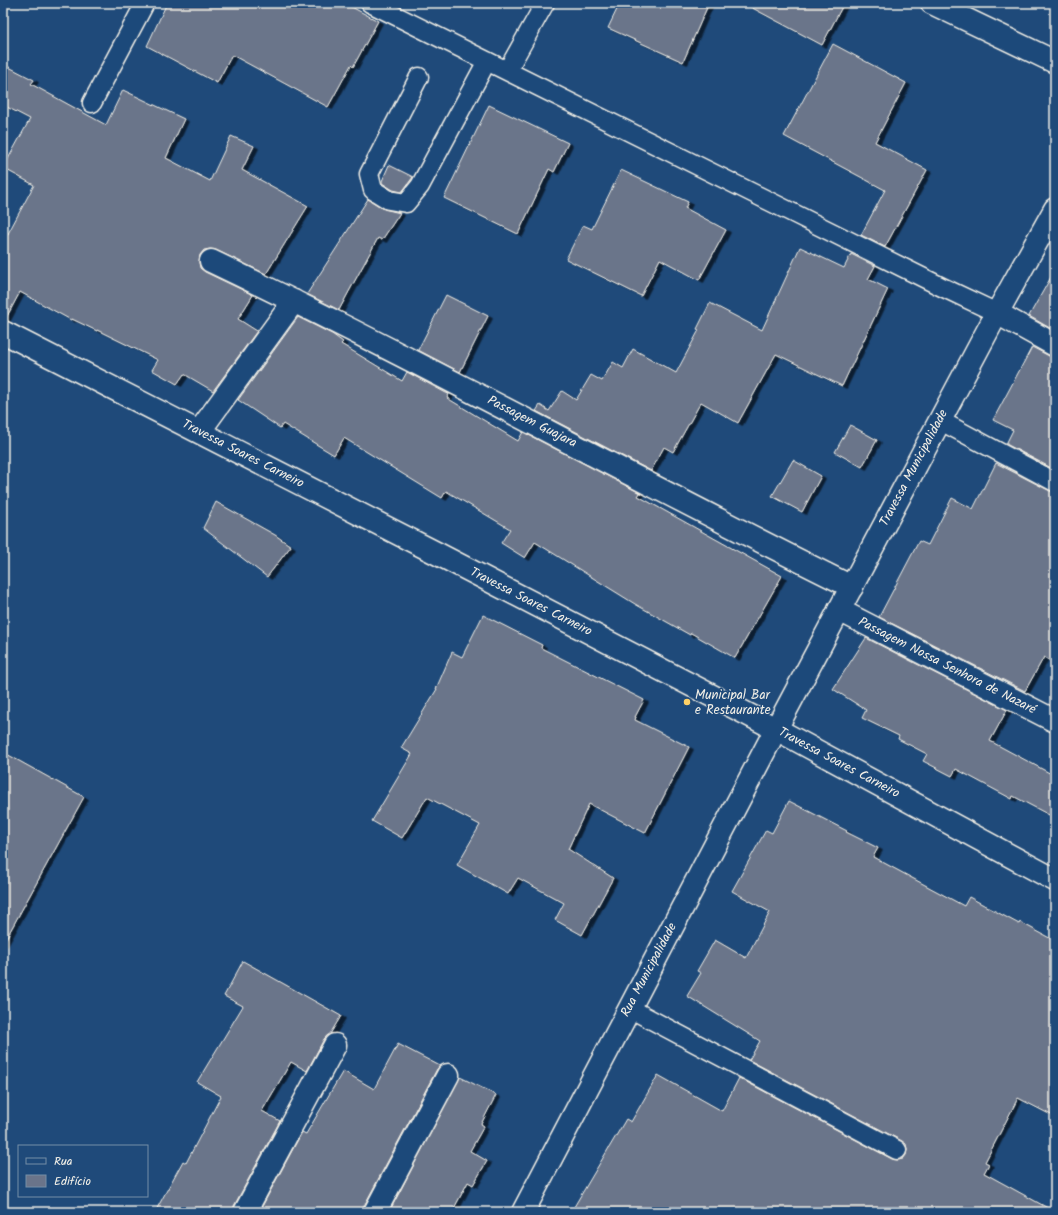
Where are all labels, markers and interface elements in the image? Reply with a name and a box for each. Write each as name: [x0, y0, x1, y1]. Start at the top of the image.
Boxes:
street label: Passagem Guajara: [484, 390, 580, 454]
street label: Travessa Municipalidade: [874, 406, 954, 530]
street label: Travessa Soares Carneiro: [178, 414, 308, 494]
street label: Travessa Soares Carneiro: [466, 562, 596, 642]
street label: Passagem Nossa Senhora de Nazaré: [854, 612, 1041, 721]
place label: Municipal Bar e Restaurante: [695, 685, 771, 721]
marker: Municipal Bar e Restaurante: [682, 697, 692, 707]
street label: Travessa Soares Carneiro: [774, 722, 904, 804]
street label: Rua Municipalidade: [615, 919, 683, 1021]
legend: [18, 1145, 148, 1197]
text: Rua: [54, 1152, 73, 1171]
text: Edifício: [54, 1172, 91, 1191]

